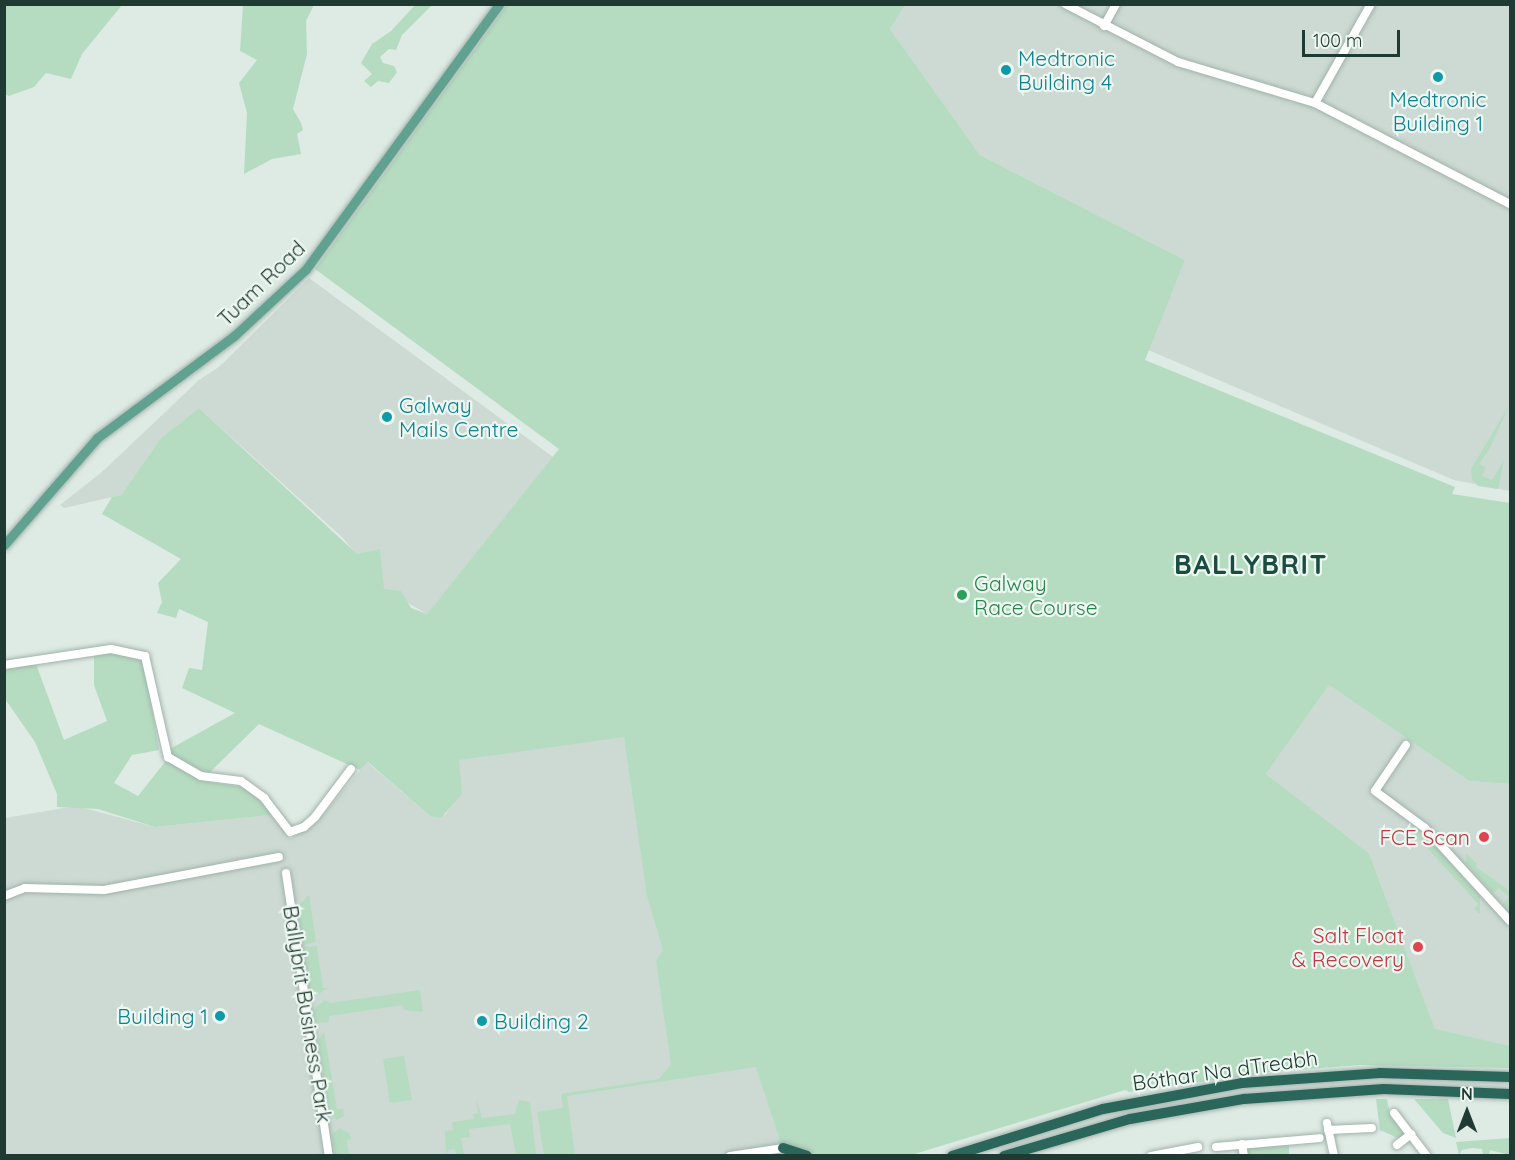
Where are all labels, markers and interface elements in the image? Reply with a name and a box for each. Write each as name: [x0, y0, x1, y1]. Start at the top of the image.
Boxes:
scale bar: [1305, 18, 1402, 56]
text: 100 m: [1313, 29, 1362, 52]
place label: Medtronic Building 4: [1018, 45, 1115, 95]
marker: Medtronic Building 4: [999, 63, 1013, 77]
marker: Medtronic Building 1: [1431, 70, 1445, 84]
place label: Medtronic Building 1: [1390, 86, 1486, 136]
street label: Tuam Road: [212, 235, 310, 331]
place label: Galway Mails Centre: [399, 392, 518, 442]
marker: Galway Mails Centre: [380, 410, 394, 424]
district label: BALLYBRIT: [1174, 549, 1328, 581]
place label: Galway Race Course: [974, 570, 1098, 620]
marker: Galway Race Course: [955, 588, 969, 602]
place label: FCE Scan: [1379, 824, 1470, 850]
marker: FCE Scan: [1475, 828, 1493, 846]
street label: Ballybrit Business Park: [278, 904, 338, 1124]
place label: Salt Float & Recovery: [1292, 922, 1404, 972]
marker: Salt Float & Recovery: [1409, 938, 1427, 956]
place label: Building 1: [117, 1003, 208, 1029]
place label: Building 2: [494, 1008, 589, 1034]
marker: Building 1: [213, 1009, 227, 1023]
marker: Building 2: [475, 1014, 489, 1028]
street label: Bóthar Na dTreabh: [1131, 1045, 1319, 1095]
north arrow: [1437, 1082, 1497, 1142]
text: N: [1461, 1084, 1473, 1104]

